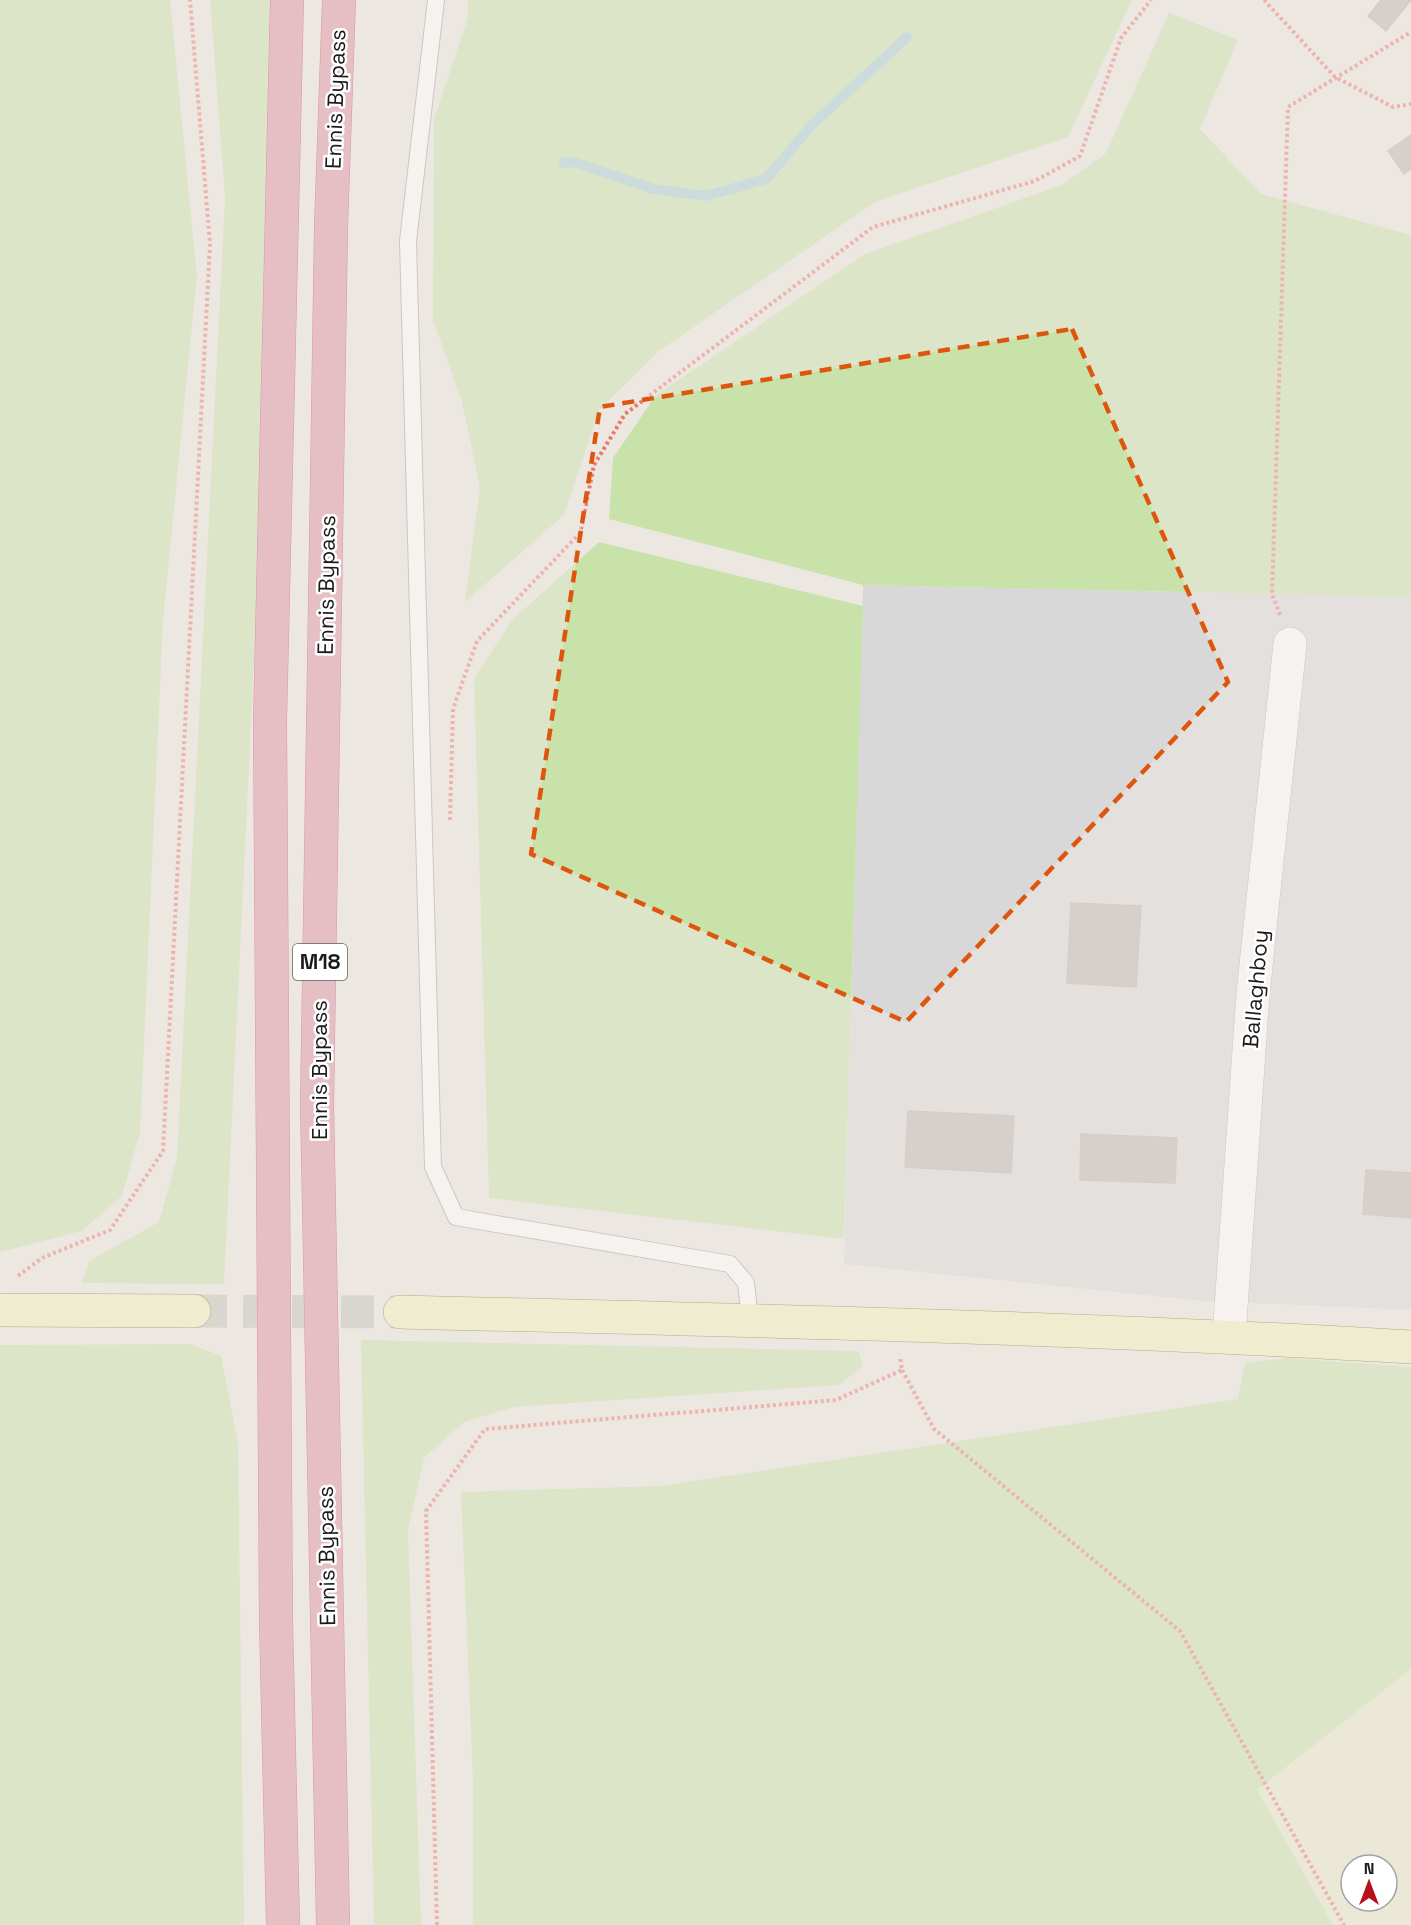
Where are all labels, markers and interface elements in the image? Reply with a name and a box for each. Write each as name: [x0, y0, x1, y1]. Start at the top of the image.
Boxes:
street label: Ennis Bypass: [319, 29, 351, 169]
street label: Ennis Bypass: [311, 515, 341, 655]
street label: Ballaghboy: [1236, 928, 1274, 1050]
road number: M18: [293, 944, 347, 980]
street label: Ennis Bypass: [305, 1000, 333, 1140]
street label: Ennis Bypass: [311, 1486, 341, 1626]
north arrow: [1339, 1853, 1399, 1913]
text: N: [1364, 1858, 1374, 1879]

